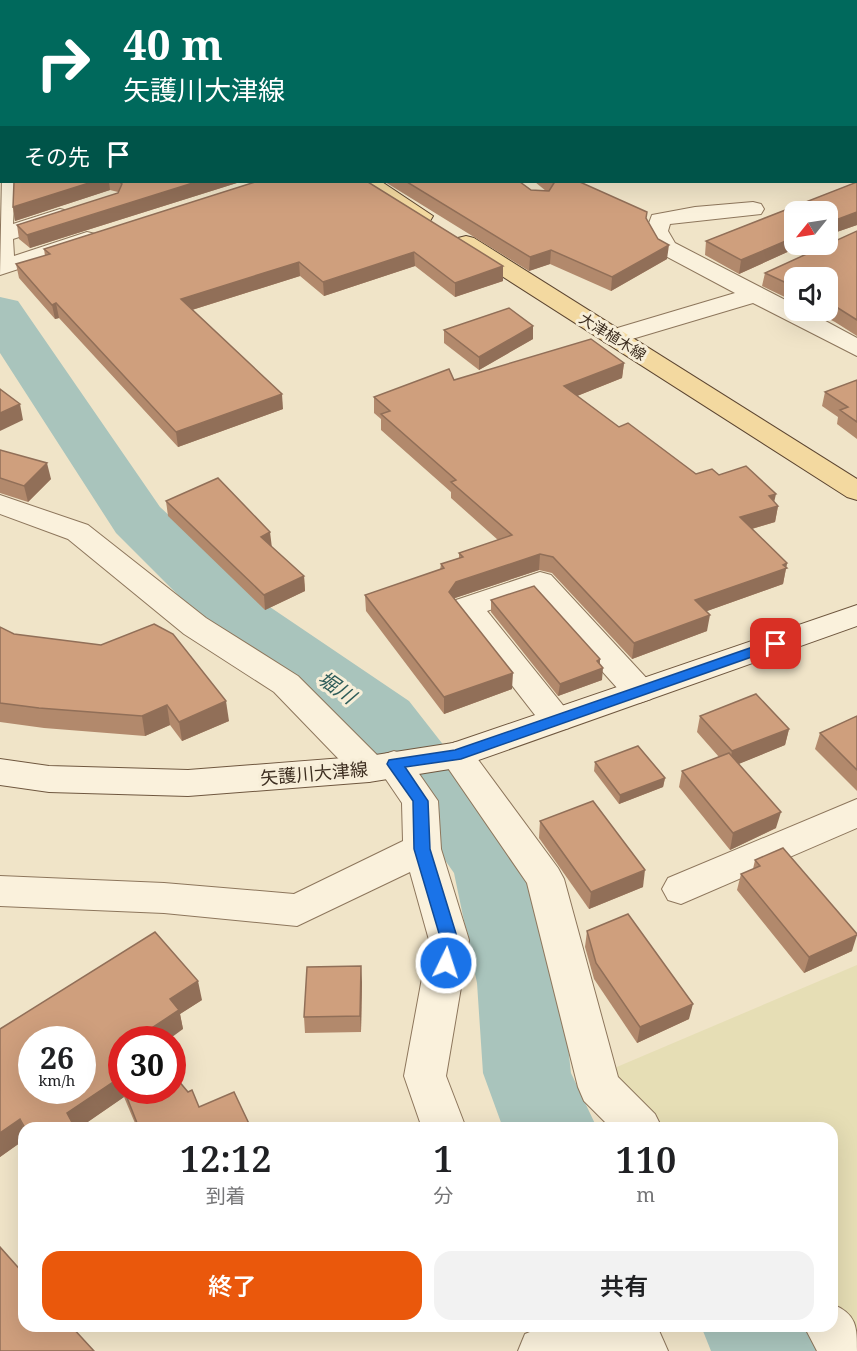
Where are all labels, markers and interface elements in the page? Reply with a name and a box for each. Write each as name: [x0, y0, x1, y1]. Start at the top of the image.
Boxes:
text: 40 m: [123, 15, 223, 72]
icon: right: [24, 24, 102, 102]
text: 矢護川大津線: [123, 71, 285, 108]
icon: arrive: [102, 138, 135, 171]
text: その先: [24, 141, 90, 171]
north arrow: [784, 201, 838, 255]
map controls: [784, 201, 838, 321]
button: sound: [784, 267, 838, 321]
street label: 大津植木線: [576, 308, 650, 364]
pin: [750, 618, 801, 669]
icon: arrive: [759, 627, 792, 660]
water label: 堀川: [313, 664, 363, 711]
street label: 矢護川大津線: [259, 756, 369, 790]
position arrow: [414, 931, 478, 995]
speed limit sign: 30: [108, 1026, 186, 1104]
text: 26: [40, 1037, 74, 1078]
text: km/h: [39, 1070, 75, 1090]
text: 12:12: [180, 1134, 272, 1183]
text: 1: [433, 1134, 454, 1183]
text: 110: [615, 1135, 676, 1184]
text: m: [636, 1181, 655, 1208]
text: 到着: [206, 1182, 246, 1209]
text: 分: [433, 1182, 453, 1209]
button: 終了: [42, 1251, 422, 1320]
button: 共有: [434, 1251, 814, 1320]

